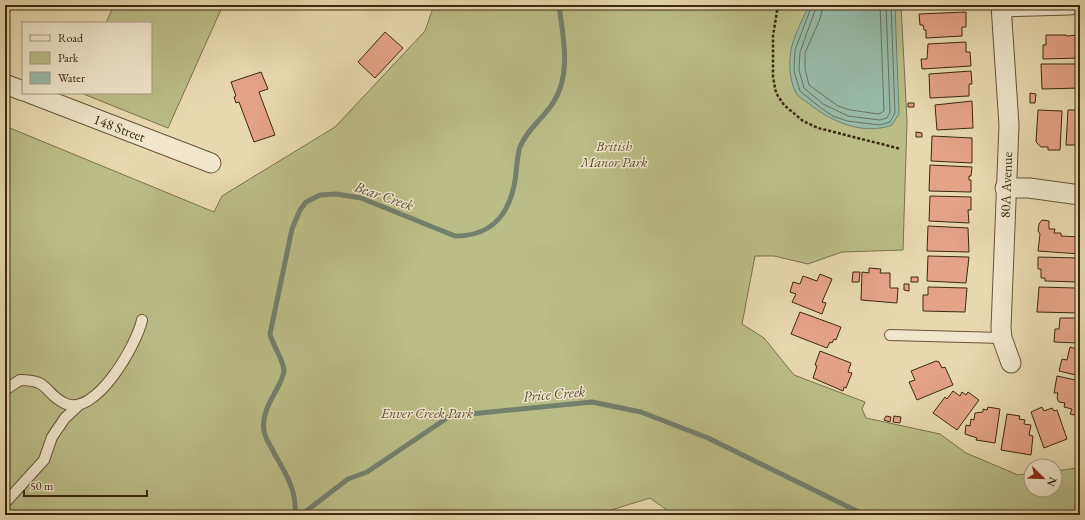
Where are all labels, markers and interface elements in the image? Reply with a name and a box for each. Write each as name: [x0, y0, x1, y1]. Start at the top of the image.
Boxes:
legend: [22, 22, 152, 94]
text: Road: [58, 30, 84, 46]
text: Park: [58, 50, 79, 66]
text: Water: [58, 70, 85, 86]
street label: 148 Street: [91, 110, 148, 146]
park label: British Manor Park: [580, 137, 648, 171]
street label: 80A Avenue: [996, 151, 1016, 218]
water label: Bear Creek: [351, 176, 416, 215]
water label: Price Creek: [522, 381, 586, 406]
park label: Enver Creek Park: [380, 404, 474, 422]
north arrow: [1023, 458, 1063, 498]
scale bar: [24, 472, 147, 498]
text: N: [1044, 475, 1060, 489]
text: 50 m: [30, 478, 54, 494]

